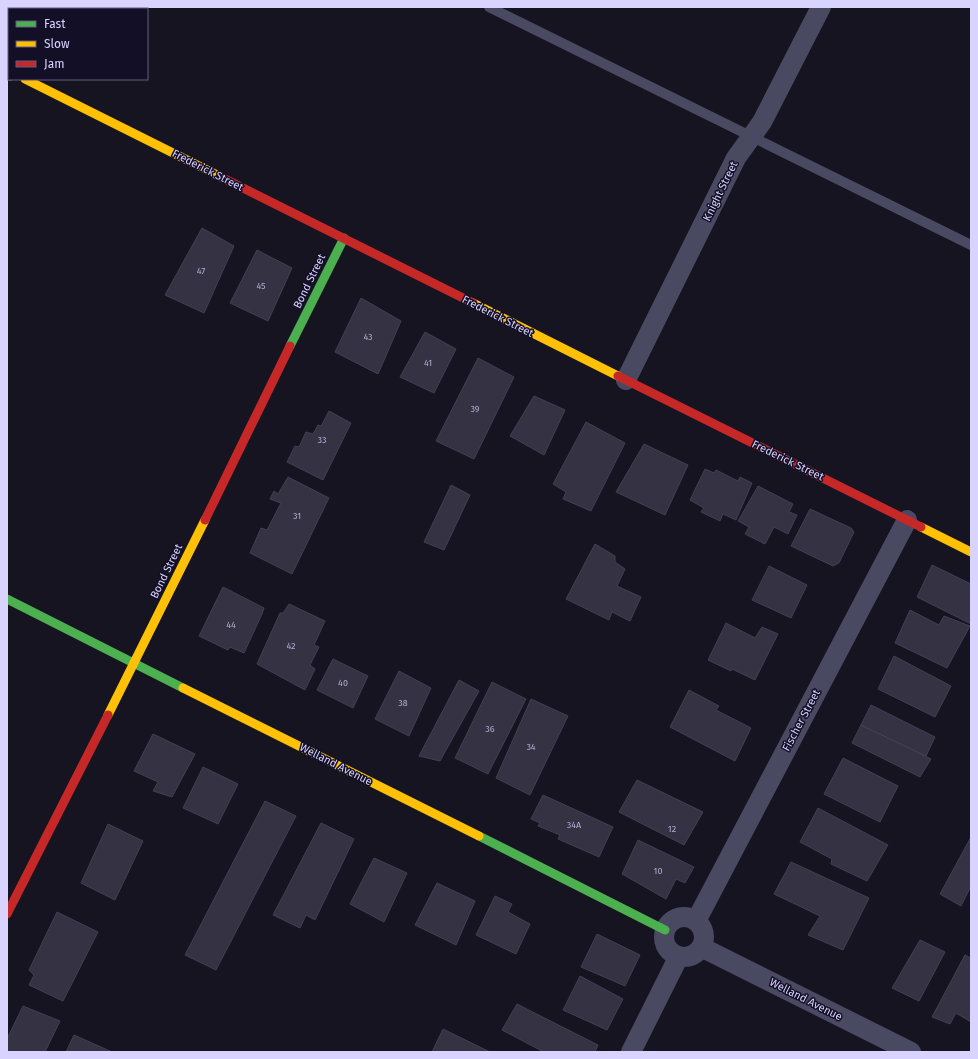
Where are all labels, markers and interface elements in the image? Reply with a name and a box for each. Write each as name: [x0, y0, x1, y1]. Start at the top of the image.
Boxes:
legend: [8, 8, 148, 80]
text: Fast: [44, 17, 66, 31]
text: Slow: [44, 37, 70, 51]
text: Jam: [44, 57, 64, 71]
street label: Frederick Street: [170, 147, 246, 194]
street label: Knight Street: [700, 159, 741, 223]
street label: Bond Street: [291, 252, 328, 311]
house number: 47: [197, 266, 205, 276]
house number: 45: [256, 281, 266, 291]
street label: Frederick Street: [460, 293, 536, 340]
house number: 43: [363, 332, 373, 342]
house number: 41: [424, 358, 432, 368]
house number: 39: [470, 404, 480, 414]
house number: 33: [318, 435, 326, 445]
street label: Frederick Street: [750, 437, 826, 484]
house number: 31: [293, 511, 301, 521]
street label: Bond Street: [148, 542, 185, 601]
house number: 44: [226, 620, 236, 630]
house number: 42: [286, 641, 296, 651]
house number: 40: [338, 678, 348, 688]
street label: Fischer Street: [780, 687, 823, 753]
house number: 38: [398, 698, 408, 708]
house number: 36: [485, 724, 495, 734]
street label: Welland Avenue: [297, 741, 374, 788]
house number: 34: [526, 742, 536, 752]
house number: 34A: [567, 820, 582, 830]
house number: 12: [668, 824, 676, 834]
house number: 10: [654, 866, 662, 876]
street label: Welland Avenue: [767, 976, 844, 1023]

